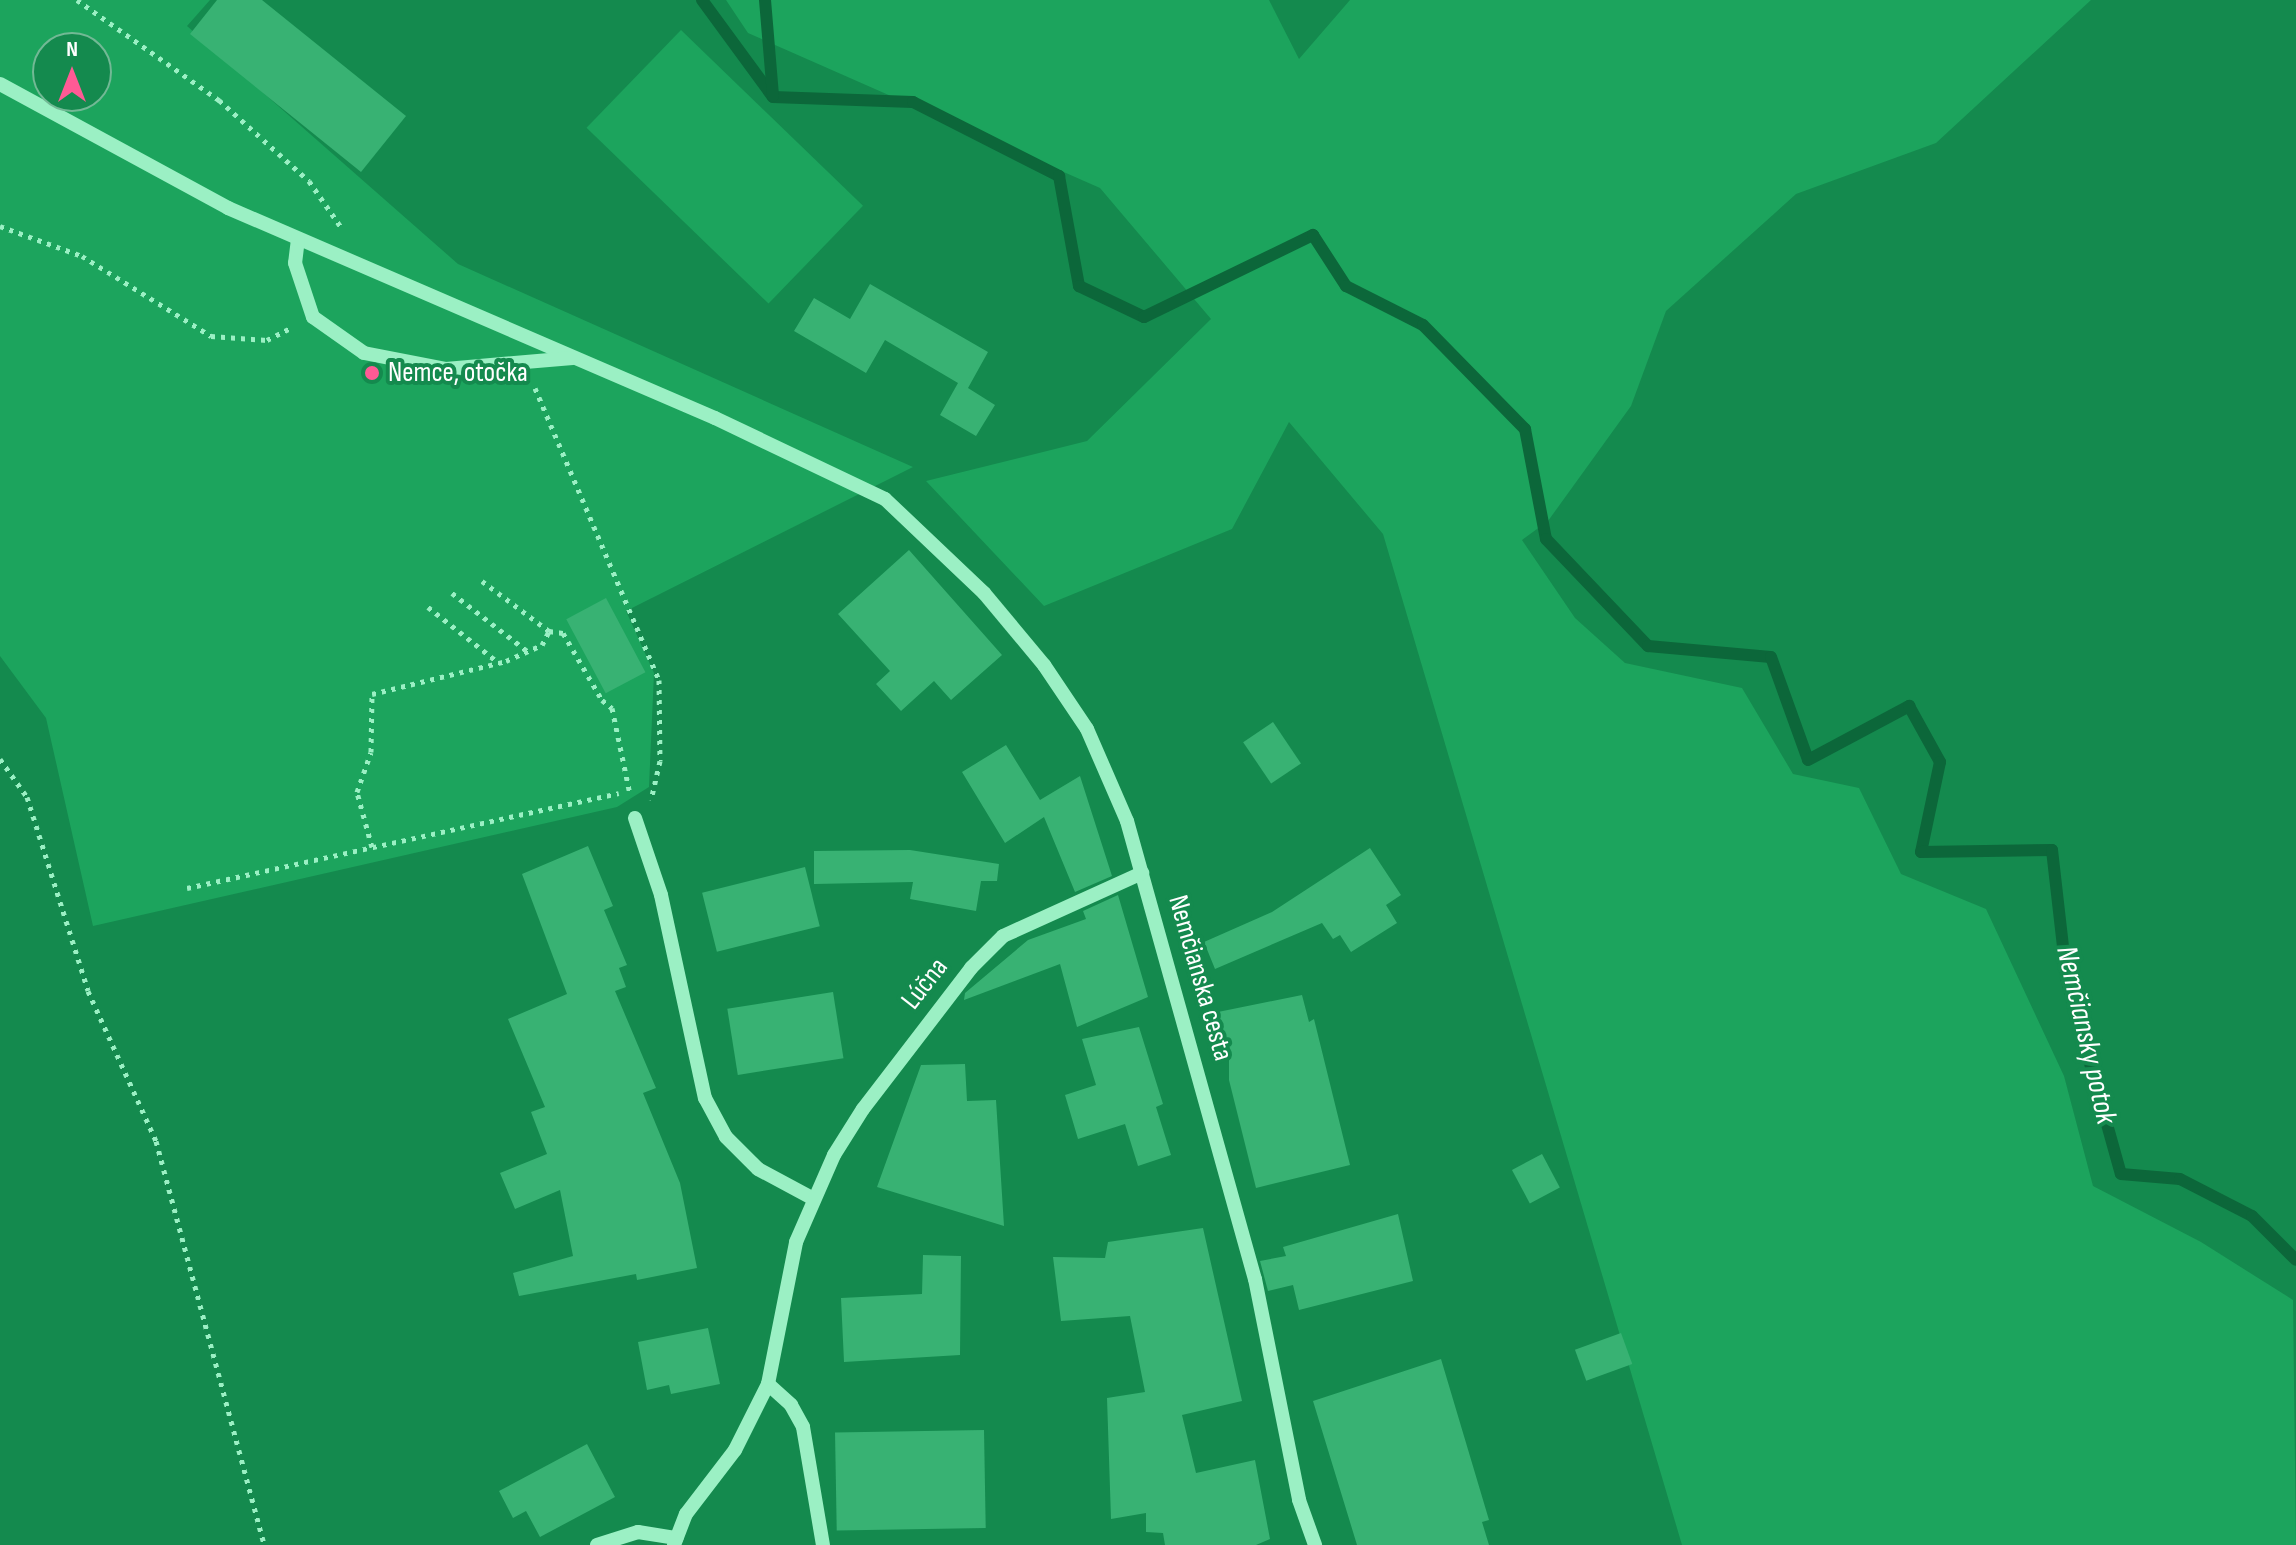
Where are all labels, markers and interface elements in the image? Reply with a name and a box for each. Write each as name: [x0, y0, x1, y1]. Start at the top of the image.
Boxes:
north arrow: [32, 32, 112, 112]
text: N: [66, 36, 78, 63]
place label: Nemce, otočka: [388, 356, 528, 390]
marker: Nemce, otočka: [363, 364, 381, 382]
street label: Nemčianska cesta: [1160, 892, 1240, 1064]
water label: Nemčiansky potok: [2048, 942, 2124, 1128]
street label: Lúčna: [895, 952, 955, 1016]

